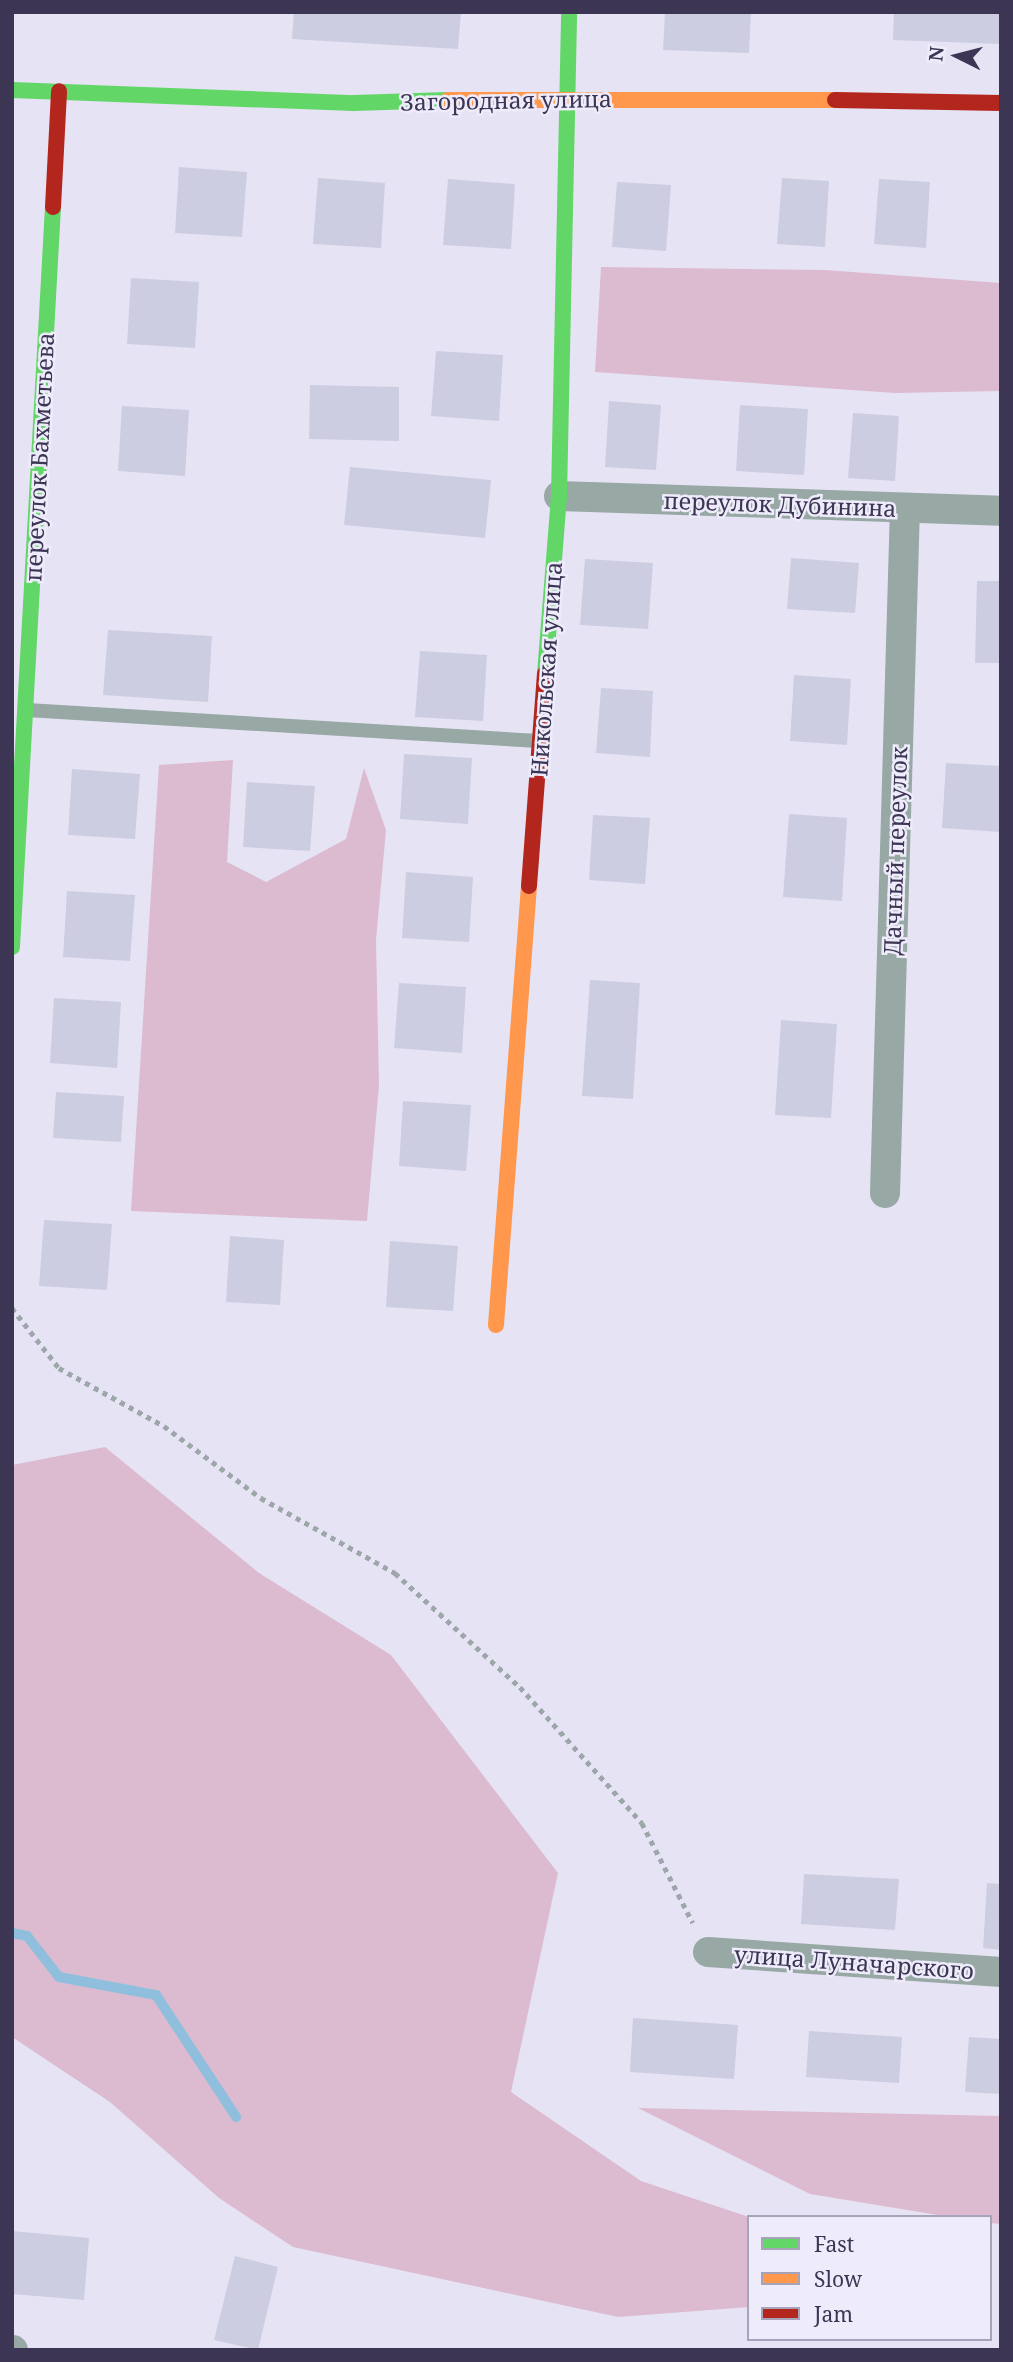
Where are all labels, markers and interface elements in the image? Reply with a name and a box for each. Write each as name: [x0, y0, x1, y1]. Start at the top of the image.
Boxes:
north arrow: [922, 21, 992, 91]
text: N: [922, 45, 950, 63]
street label: Загородная улица: [400, 84, 612, 116]
street label: переулок Бахметьева: [19, 332, 59, 582]
street label: переулок Дубинина: [663, 486, 897, 522]
street label: Никольская улица: [525, 561, 567, 777]
street label: Дачный переулок: [878, 746, 912, 956]
street label: улица Луначарского: [733, 1940, 975, 1984]
legend: [747, 2215, 992, 2341]
text: Fast: [814, 2230, 854, 2258]
text: Slow: [814, 2265, 862, 2293]
text: Jam: [814, 2300, 853, 2328]

